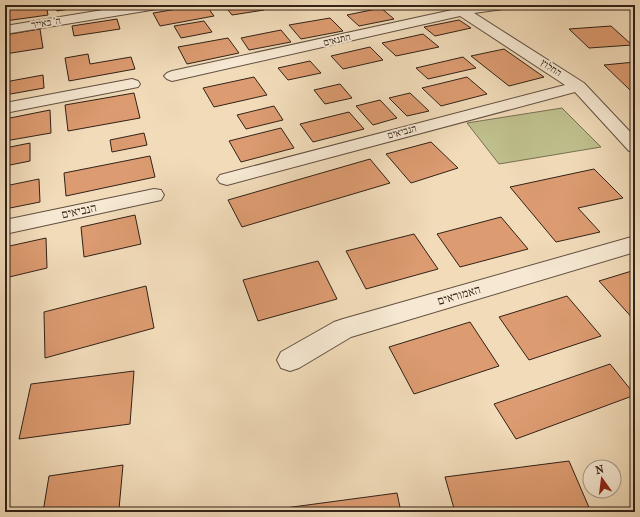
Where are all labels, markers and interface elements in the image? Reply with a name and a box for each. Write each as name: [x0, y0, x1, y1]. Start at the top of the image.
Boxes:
street label: ה' באייר: [30, 15, 62, 31]
street label: התנאים: [322, 31, 352, 49]
street label: החלוץ: [538, 57, 564, 79]
street label: הנביאים: [386, 122, 418, 142]
street label: הנביאים: [60, 200, 98, 222]
street label: האמוראים: [436, 282, 482, 308]
north arrow: [582, 459, 622, 499]
text: N: [594, 462, 606, 477]

